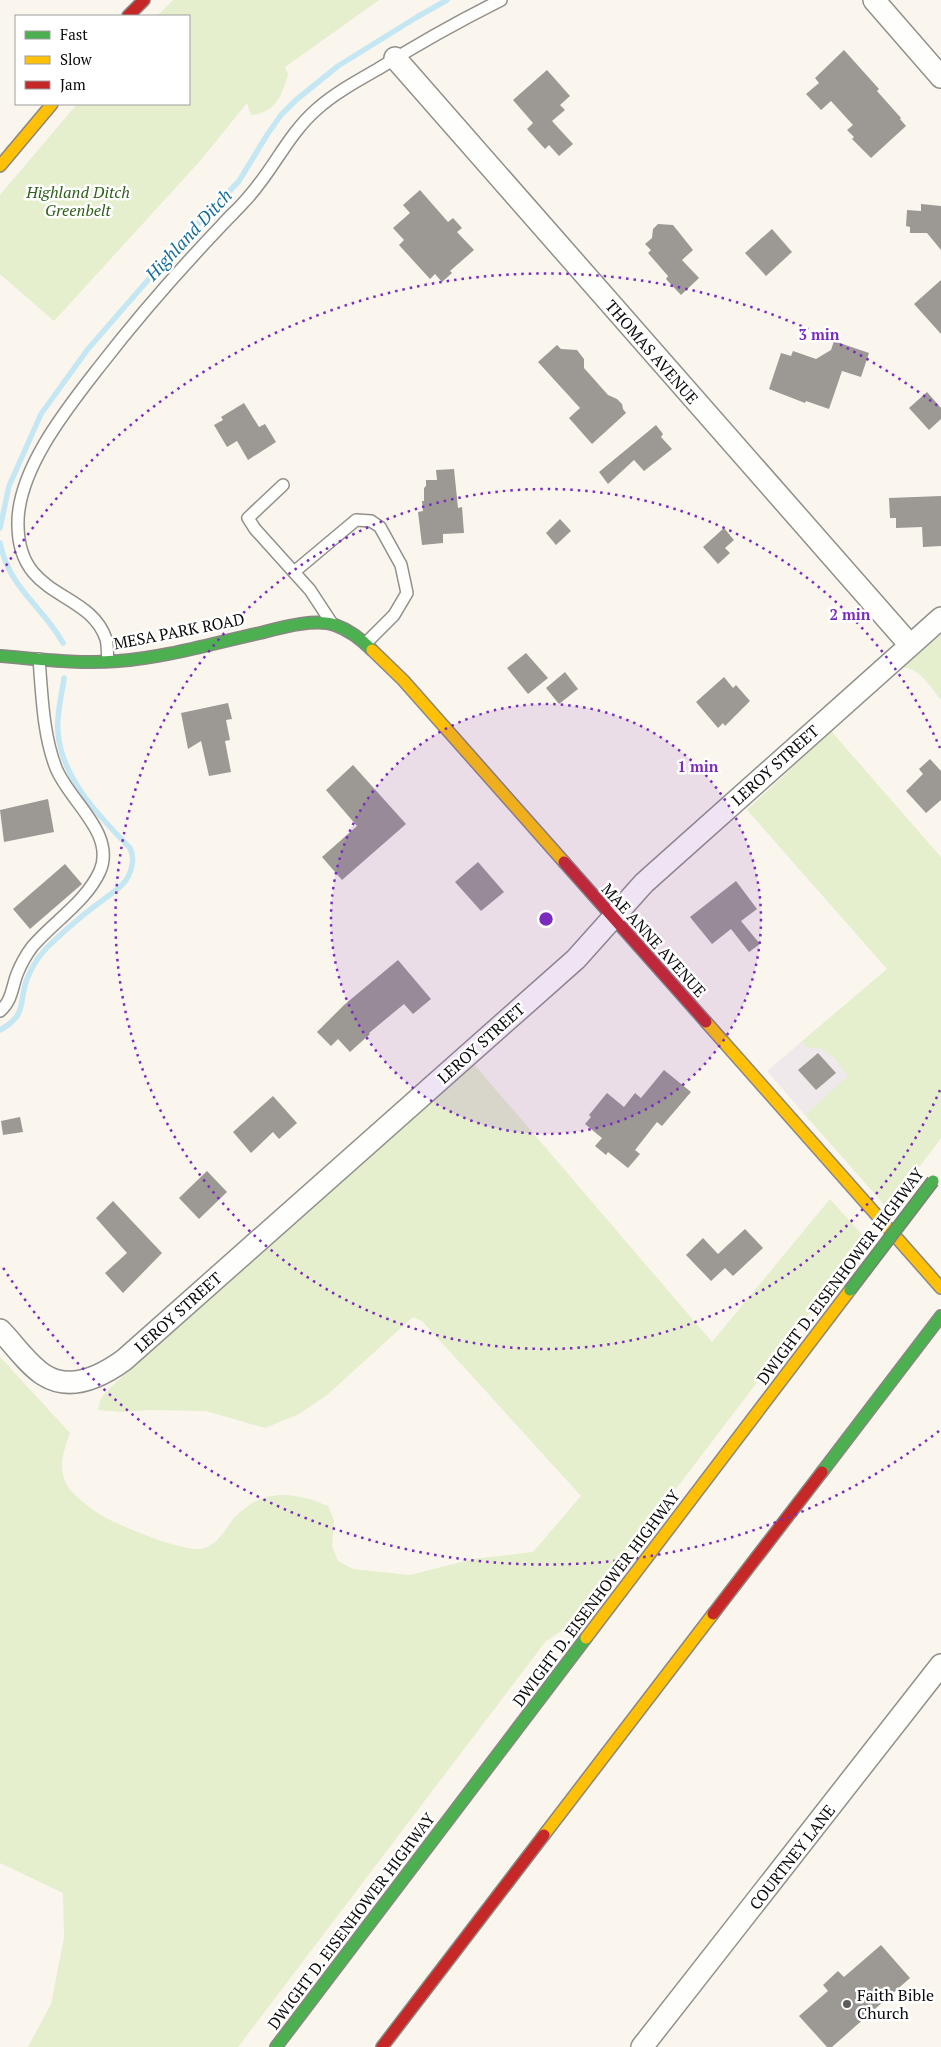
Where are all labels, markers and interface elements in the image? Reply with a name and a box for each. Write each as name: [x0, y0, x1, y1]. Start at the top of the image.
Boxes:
legend: [15, 15, 190, 105]
text: Fast: [60, 24, 88, 44]
text: Slow: [60, 49, 93, 69]
text: Jam: [60, 74, 86, 94]
park label: Highland Ditch Greenbelt: [25, 181, 130, 221]
water label: Highland Ditch: [139, 183, 237, 286]
street label: THOMAS AVENUE: [601, 295, 703, 409]
text: 3 min: [798, 324, 840, 344]
text: 2 min: [829, 604, 871, 624]
street label: MESA PARK ROAD: [112, 608, 246, 654]
street label: LEROY STREET: [727, 720, 823, 810]
text: 1 min: [677, 756, 719, 776]
street label: MAE ANNE AVENUE: [597, 878, 711, 1002]
centre of rings: [537, 910, 555, 928]
street label: LEROY STREET: [433, 998, 529, 1088]
street label: DWIGHT D. EISENHOWER HIGHWAY: [751, 1163, 929, 1389]
street label: LEROY STREET: [130, 1267, 226, 1357]
street label: DWIGHT D. EISENHOWER HIGHWAY: [507, 1485, 685, 1711]
street label: COURTNEY LANE: [744, 1800, 840, 1914]
street label: DWIGHT D. EISENHOWER HIGHWAY: [262, 1808, 440, 2034]
place label: Faith Bible Church: [857, 1984, 934, 2024]
marker: Faith Bible Church: [841, 1998, 853, 2010]

